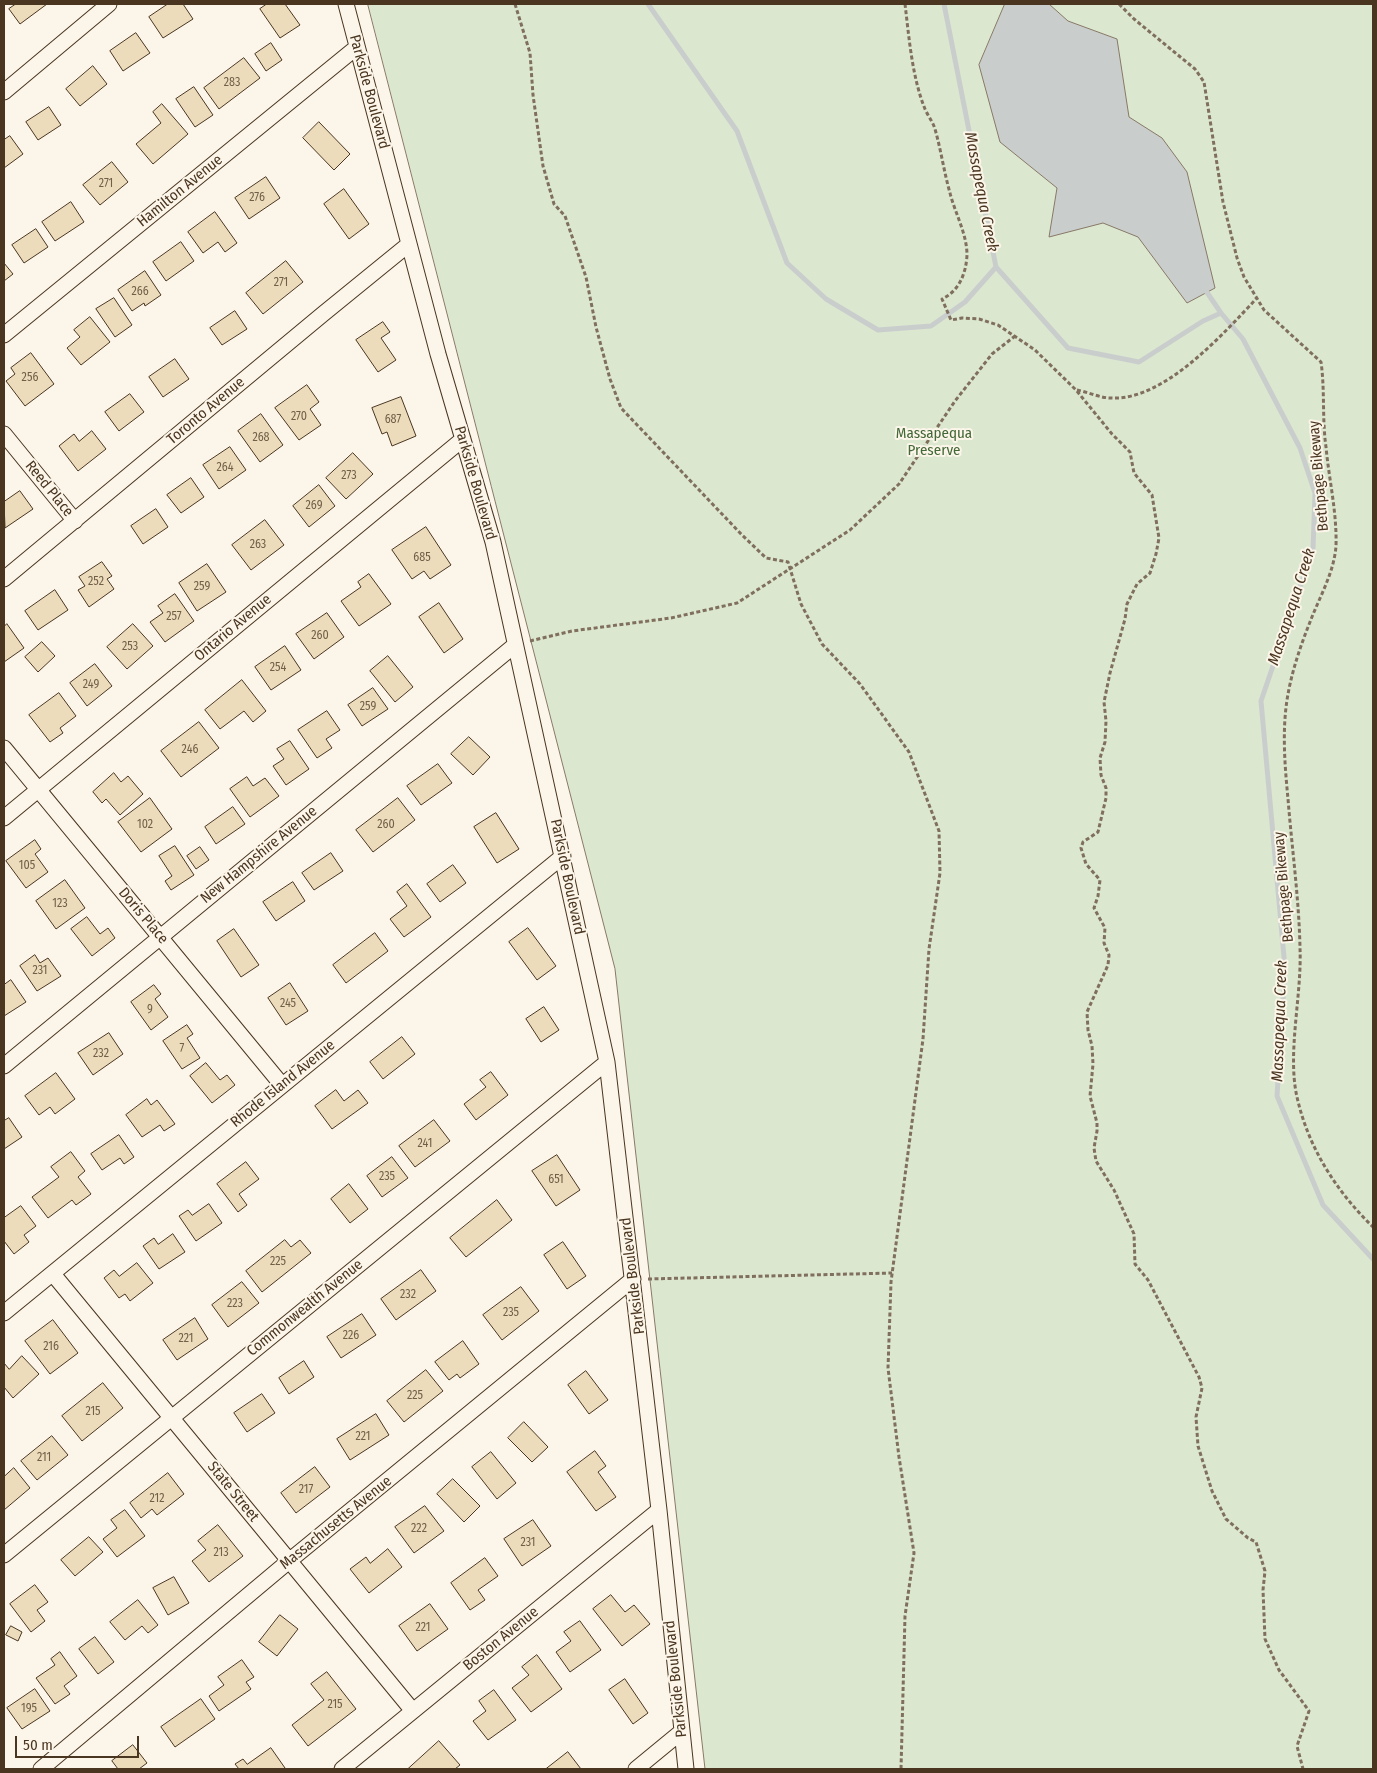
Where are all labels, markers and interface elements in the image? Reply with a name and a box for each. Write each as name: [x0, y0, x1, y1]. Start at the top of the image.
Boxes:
street label: Parkside Boulevard: [345, 33, 393, 151]
house number: 283: [224, 76, 240, 90]
water label: Massapequa Creek: [960, 130, 1002, 254]
street label: Hamilton Avenue: [134, 151, 226, 231]
house number: 271: [99, 177, 113, 191]
house number: 276: [249, 191, 265, 205]
house number: 271: [274, 276, 288, 290]
house number: 266: [131, 285, 149, 299]
house number: 256: [22, 371, 38, 385]
street label: Toronto Avenue: [164, 373, 248, 449]
house number: 270: [291, 410, 307, 424]
house number: 687: [385, 413, 401, 427]
street label: Bethpage Bikeway: [1305, 420, 1333, 532]
street label: Parkside Boulevard: [450, 424, 500, 542]
park label: Massapequa Preserve: [896, 425, 972, 460]
house number: 268: [252, 431, 270, 445]
street label: Reed Place: [21, 457, 77, 521]
house number: 264: [216, 461, 234, 475]
house number: 273: [341, 469, 357, 483]
house number: 269: [306, 499, 322, 513]
house number: 263: [250, 538, 266, 552]
water label: Massapequa Creek: [1264, 546, 1320, 668]
house number: 685: [413, 551, 431, 565]
house number: 252: [88, 575, 104, 589]
house number: 259: [194, 580, 210, 594]
street label: Ontario Avenue: [191, 591, 275, 665]
house number: 257: [166, 610, 182, 624]
house number: 260: [311, 629, 329, 643]
house number: 253: [122, 640, 138, 654]
house number: 254: [270, 661, 286, 675]
house number: 249: [83, 678, 99, 692]
house number: 259: [360, 700, 376, 714]
house number: 246: [182, 743, 198, 757]
street label: New Hampshire Avenue: [197, 802, 321, 908]
house number: 102: [137, 818, 153, 832]
house number: 260: [377, 818, 395, 832]
street label: Parkside Boulevard: [546, 818, 588, 936]
street label: Bethpage Bikeway: [1270, 831, 1298, 943]
house number: 105: [19, 859, 35, 873]
street label: Doris Place: [114, 884, 172, 948]
house number: 123: [52, 897, 68, 911]
water label: Massapequa Creek: [1268, 960, 1292, 1082]
house number: 231: [32, 964, 48, 978]
house number: 245: [280, 997, 296, 1011]
house number: 9: [147, 1003, 153, 1017]
street label: Rhode Island Avenue: [227, 1036, 339, 1132]
house number: 7: [180, 1042, 184, 1056]
house number: 232: [93, 1047, 109, 1061]
house number: 241: [418, 1137, 432, 1151]
house number: 235: [379, 1170, 395, 1184]
house number: 651: [548, 1173, 564, 1187]
street label: Parkside Boulevard: [617, 1217, 649, 1335]
house number: 225: [270, 1255, 286, 1269]
street label: Commonwealth Avenue: [243, 1256, 367, 1360]
house number: 232: [400, 1288, 416, 1302]
house number: 223: [227, 1297, 243, 1311]
house number: 235: [503, 1306, 519, 1320]
house number: 226: [343, 1329, 359, 1343]
house number: 221: [179, 1332, 193, 1346]
house number: 216: [43, 1340, 59, 1354]
house number: 225: [407, 1389, 423, 1403]
house number: 215: [85, 1405, 101, 1419]
house number: 221: [356, 1430, 370, 1444]
house number: 211: [37, 1451, 51, 1465]
street label: State Street: [203, 1458, 263, 1526]
street label: Massachusetts Avenue: [276, 1472, 396, 1574]
house number: 217: [299, 1483, 313, 1497]
house number: 212: [150, 1492, 164, 1506]
house number: 222: [411, 1522, 427, 1536]
house number: 231: [520, 1536, 536, 1550]
house number: 213: [213, 1546, 229, 1560]
street label: Boston Avenue: [460, 1603, 542, 1675]
street label: Parkside Boulevard: [661, 1620, 691, 1738]
house number: 221: [416, 1621, 430, 1635]
house number: 215: [327, 1698, 343, 1712]
house number: 195: [21, 1702, 37, 1716]
scale bar: [18, 1726, 141, 1758]
text: 50 m: [23, 1736, 53, 1754]

